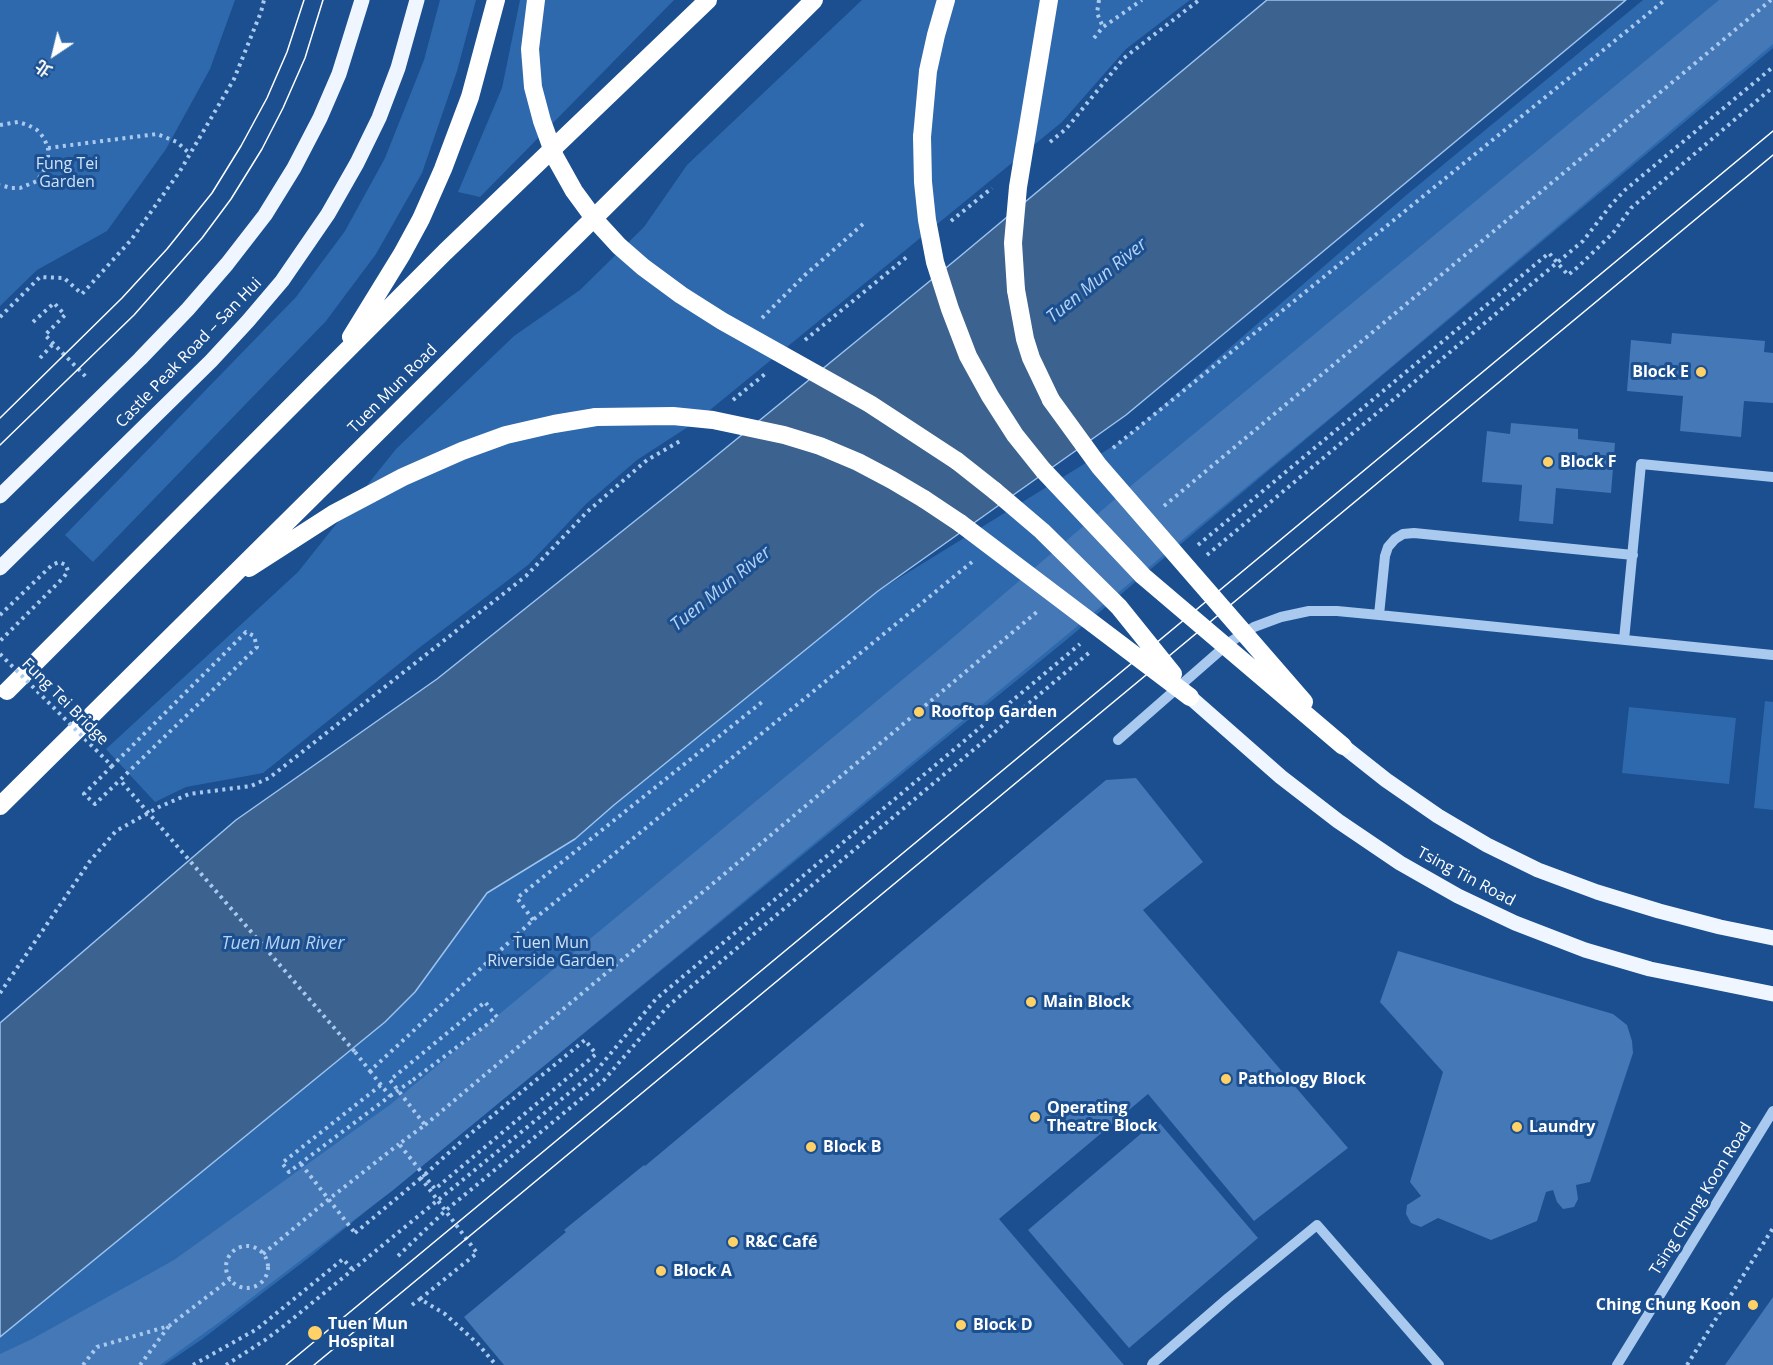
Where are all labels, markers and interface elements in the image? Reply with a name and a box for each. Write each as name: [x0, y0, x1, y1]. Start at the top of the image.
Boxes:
north arrow: [24, 24, 84, 84]
text: 北: [31, 55, 57, 82]
park label: Fung Tei Garden: [36, 154, 98, 192]
water label: Tuen Mun River: [1042, 234, 1152, 328]
street label: Castle Peak Road – San Hui: [112, 274, 266, 432]
street label: Tuen Mun Road: [345, 341, 441, 437]
place label: Block E: [1632, 362, 1689, 382]
marker: Block E: [1694, 365, 1708, 379]
place label: Block F: [1560, 452, 1617, 472]
marker: Block F: [1541, 455, 1555, 469]
water label: Tuen Mun River: [666, 542, 776, 636]
street label: Fung Tei Bridge: [18, 655, 112, 749]
place label: Rooftop Garden: [931, 702, 1057, 722]
marker: Rooftop Garden: [912, 705, 926, 719]
street label: Tsing Tin Road: [1414, 843, 1518, 911]
water label: Tuen Mun River: [221, 933, 345, 955]
park label: Tuen Mun Riverside Garden: [487, 933, 615, 971]
place label: Main Block: [1043, 992, 1131, 1012]
marker: Main Block: [1024, 995, 1038, 1009]
place label: Pathology Block: [1238, 1069, 1366, 1089]
marker: Pathology Block: [1219, 1072, 1233, 1086]
place label: Operating Theatre Block: [1047, 1098, 1157, 1136]
marker: Operating Theatre Block: [1028, 1110, 1042, 1124]
place label: Laundry: [1529, 1117, 1595, 1137]
street label: Tsing Chung Koon Road: [1646, 1119, 1756, 1279]
marker: Laundry: [1510, 1120, 1524, 1134]
place label: Block B: [823, 1137, 882, 1157]
marker: Block B: [804, 1140, 818, 1154]
place label: R&C Café: [745, 1232, 817, 1252]
marker: R&C Café: [726, 1235, 740, 1249]
place label: Block A: [673, 1261, 732, 1281]
marker: Block A: [654, 1264, 668, 1278]
place label: Ching Chung Koon: [1596, 1295, 1741, 1315]
marker: Ching Chung Koon: [1746, 1298, 1760, 1312]
place label: Tuen Mun Hospital: [328, 1314, 408, 1352]
place label: Block D: [973, 1315, 1033, 1335]
marker: Block D: [954, 1318, 968, 1332]
marker: Tuen Mun Hospital: [306, 1324, 324, 1342]

